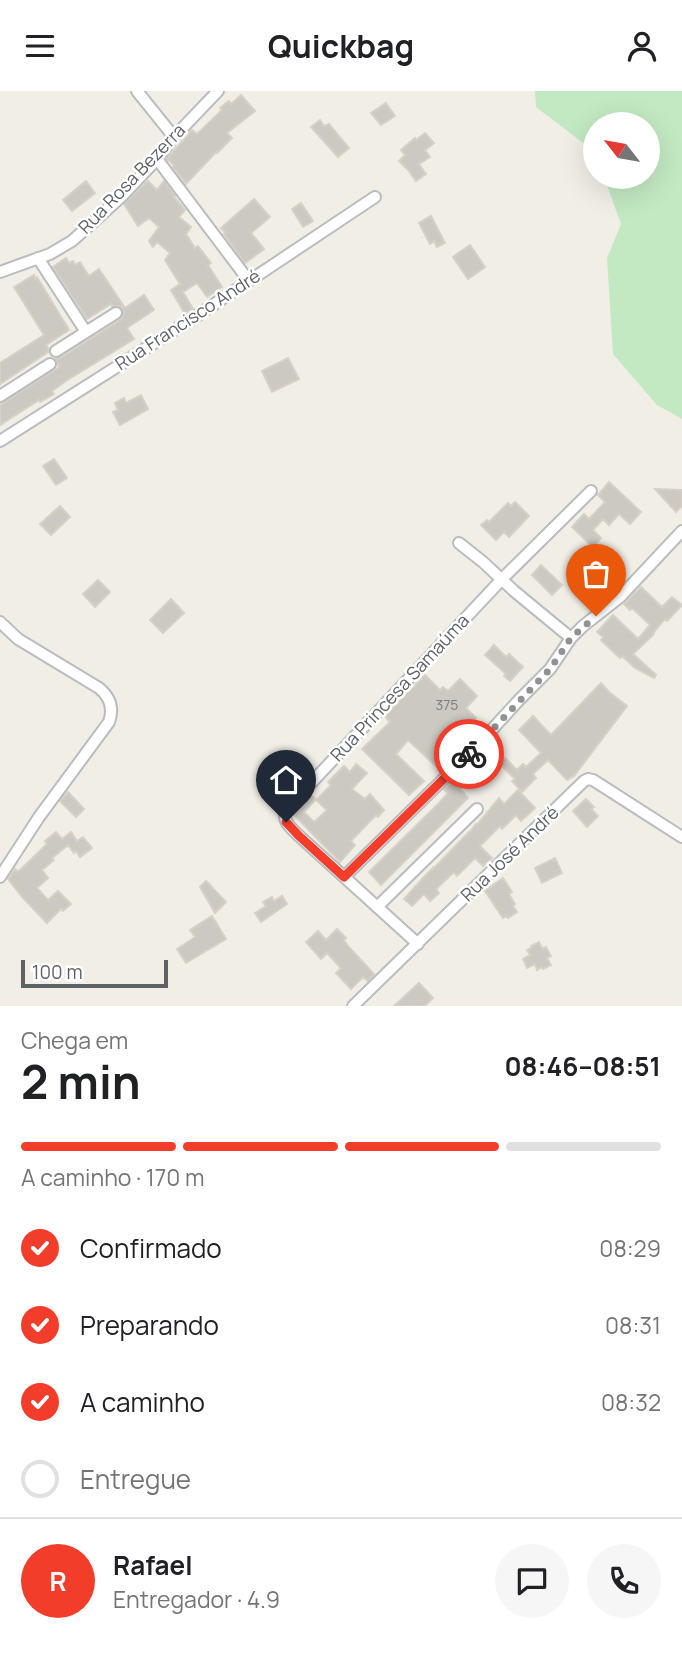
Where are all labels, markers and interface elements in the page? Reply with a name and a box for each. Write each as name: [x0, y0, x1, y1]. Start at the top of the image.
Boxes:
text: Quickbag: [268, 24, 414, 68]
icon: menu: [21, 27, 59, 65]
icon: person: [623, 27, 661, 65]
north arrow: [583, 112, 660, 189]
map controls: [583, 112, 660, 189]
street label: Rua Rosa Bezerra: [73, 118, 190, 238]
street label: Rua Francisco André: [110, 263, 265, 375]
pin: [566, 544, 626, 616]
icon: bag: [577, 555, 615, 593]
street label: Rua Princesa Samaúma: [325, 608, 474, 766]
house number: 375: [436, 695, 458, 714]
courier: [434, 719, 504, 789]
icon: bike: [450, 735, 488, 773]
pin: [256, 750, 316, 822]
icon: home: [267, 761, 305, 799]
street label: Rua José André: [455, 800, 564, 906]
scale bar: [21, 957, 168, 989]
text: 100 m: [32, 959, 83, 985]
text: Chega em: [21, 1024, 128, 1056]
text: 08:46–08:51: [504, 1048, 661, 1084]
text: 2 min: [21, 1050, 141, 1113]
text: A caminho · 170 m: [21, 1161, 204, 1193]
icon: check: [21, 1229, 59, 1267]
text: Confirmado: [80, 1230, 222, 1266]
text: 08:29: [599, 1232, 661, 1264]
icon: check: [21, 1306, 59, 1344]
text: Preparando: [80, 1307, 219, 1343]
text: 08:31: [605, 1309, 661, 1341]
icon: check: [21, 1383, 59, 1421]
text: A caminho: [80, 1384, 205, 1420]
text: 08:32: [601, 1386, 661, 1418]
text: Entregue: [80, 1461, 191, 1497]
button: chat: [495, 1544, 569, 1618]
button: phone: [587, 1544, 661, 1618]
text: Rafael: [113, 1547, 193, 1583]
text: R: [49, 1563, 67, 1599]
text: Entregador · 4.9: [113, 1583, 280, 1615]

